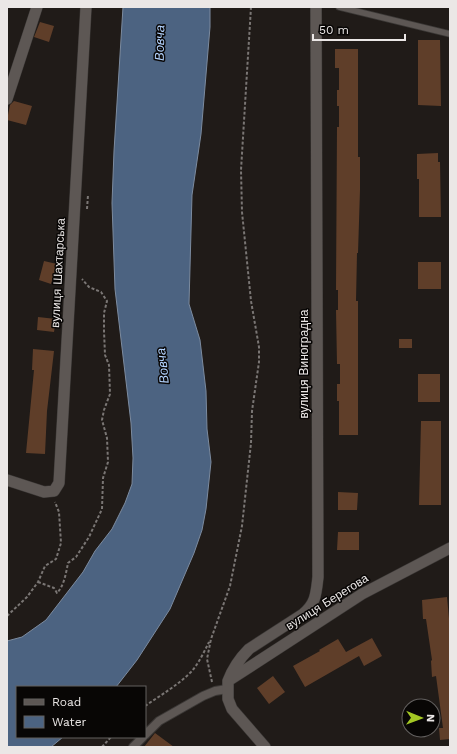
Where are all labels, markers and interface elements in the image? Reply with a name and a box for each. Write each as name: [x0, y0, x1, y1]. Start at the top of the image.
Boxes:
scale bar: [313, 16, 405, 42]
text: 50 m: [319, 23, 349, 37]
water label: Вовча: [152, 25, 167, 61]
street label: вулиця Шахтарська: [48, 218, 68, 328]
street label: вулиця Виноградна: [297, 309, 311, 419]
water label: Вовча: [153, 347, 172, 385]
street label: вулиця Берегова: [283, 571, 371, 633]
legend: [16, 686, 146, 738]
text: Road: [52, 695, 81, 709]
north arrow: [401, 698, 441, 738]
text: N: [424, 714, 437, 722]
text: Water: [52, 715, 87, 729]

